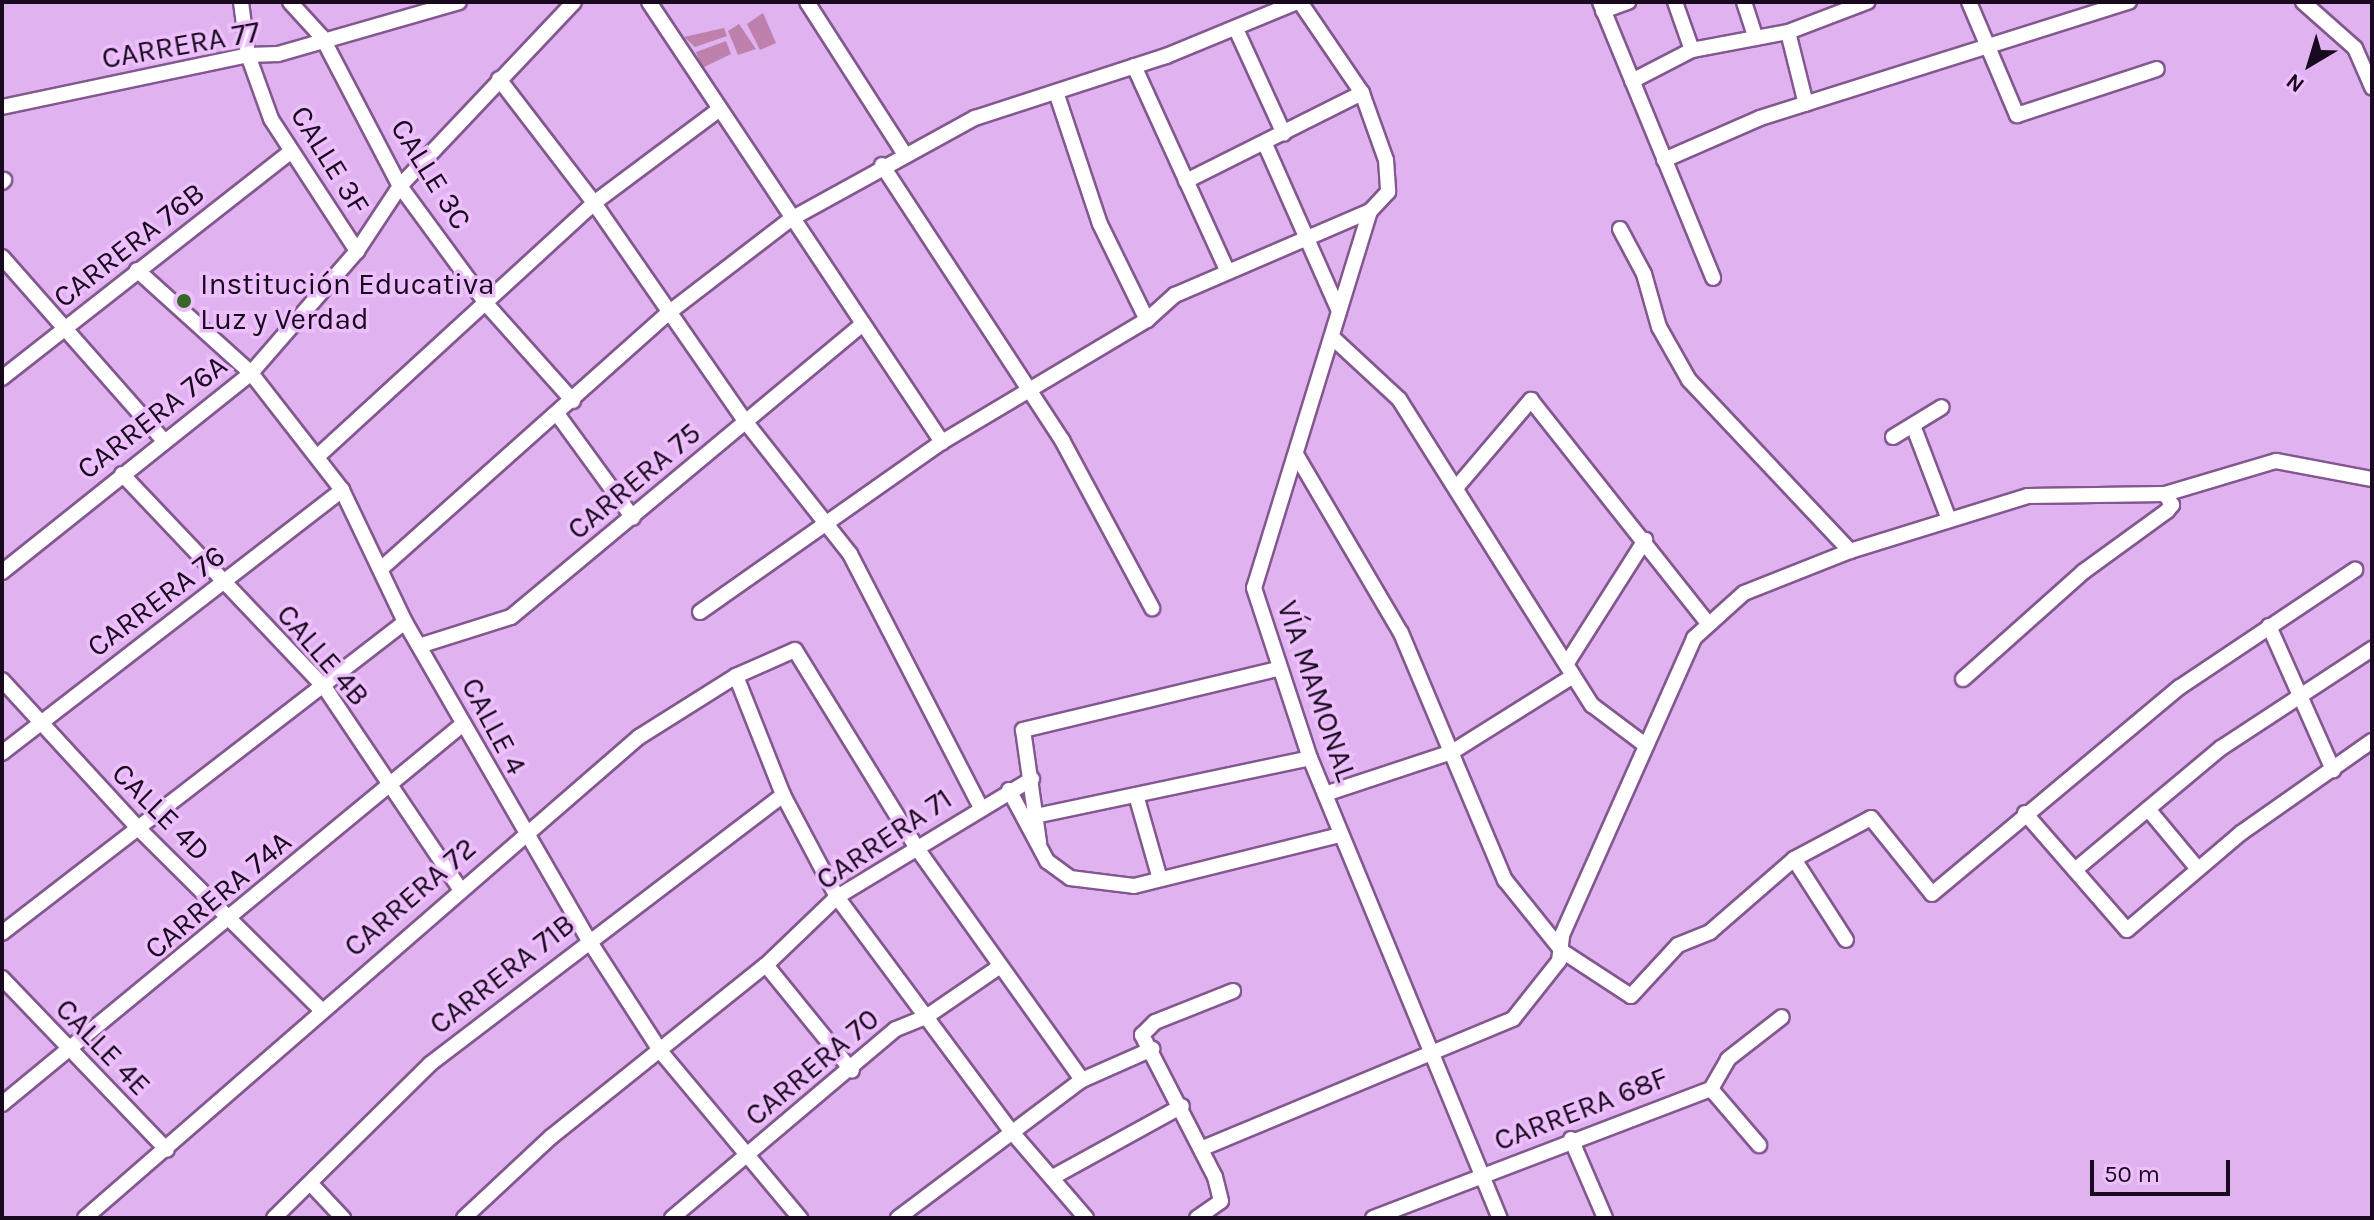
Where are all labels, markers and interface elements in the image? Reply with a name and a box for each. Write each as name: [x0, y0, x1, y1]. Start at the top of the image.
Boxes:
street label: CARRERA 77: [99, 13, 263, 77]
north arrow: [2270, 24, 2350, 104]
text: N: [2281, 68, 2309, 98]
street label: CALLE 3F: [283, 99, 377, 221]
street label: CALLE 3C: [383, 112, 479, 236]
street label: CARRERA 76B: [46, 175, 212, 315]
place label: Institución Educativa Luz y Verdad: [200, 266, 495, 336]
marker: Institución Educativa Luz y Verdad: [175, 292, 193, 310]
street label: CARRERA 76A: [70, 347, 234, 487]
street label: CARRERA 75: [560, 415, 708, 547]
street label: CARRERA 76: [80, 538, 232, 664]
street label: VÍA MAMONAL: [1269, 596, 1365, 786]
street label: CALLE 4B: [269, 597, 377, 713]
street label: CALLE 4: [454, 671, 534, 781]
street label: CALLE 4D: [104, 755, 218, 869]
street label: CARRERA 71: [809, 780, 959, 898]
street label: CARRERA 74A: [137, 823, 299, 967]
street label: CARRERA 72: [337, 830, 483, 964]
street label: CARRERA 71B: [422, 906, 582, 1042]
street label: CALLE 4E: [48, 991, 158, 1103]
street label: CARRERA 70: [738, 1001, 886, 1133]
street label: CARRERA 68F: [1489, 1059, 1673, 1159]
scale bar: [2094, 1144, 2234, 1194]
text: 50 m: [2104, 1160, 2160, 1188]

